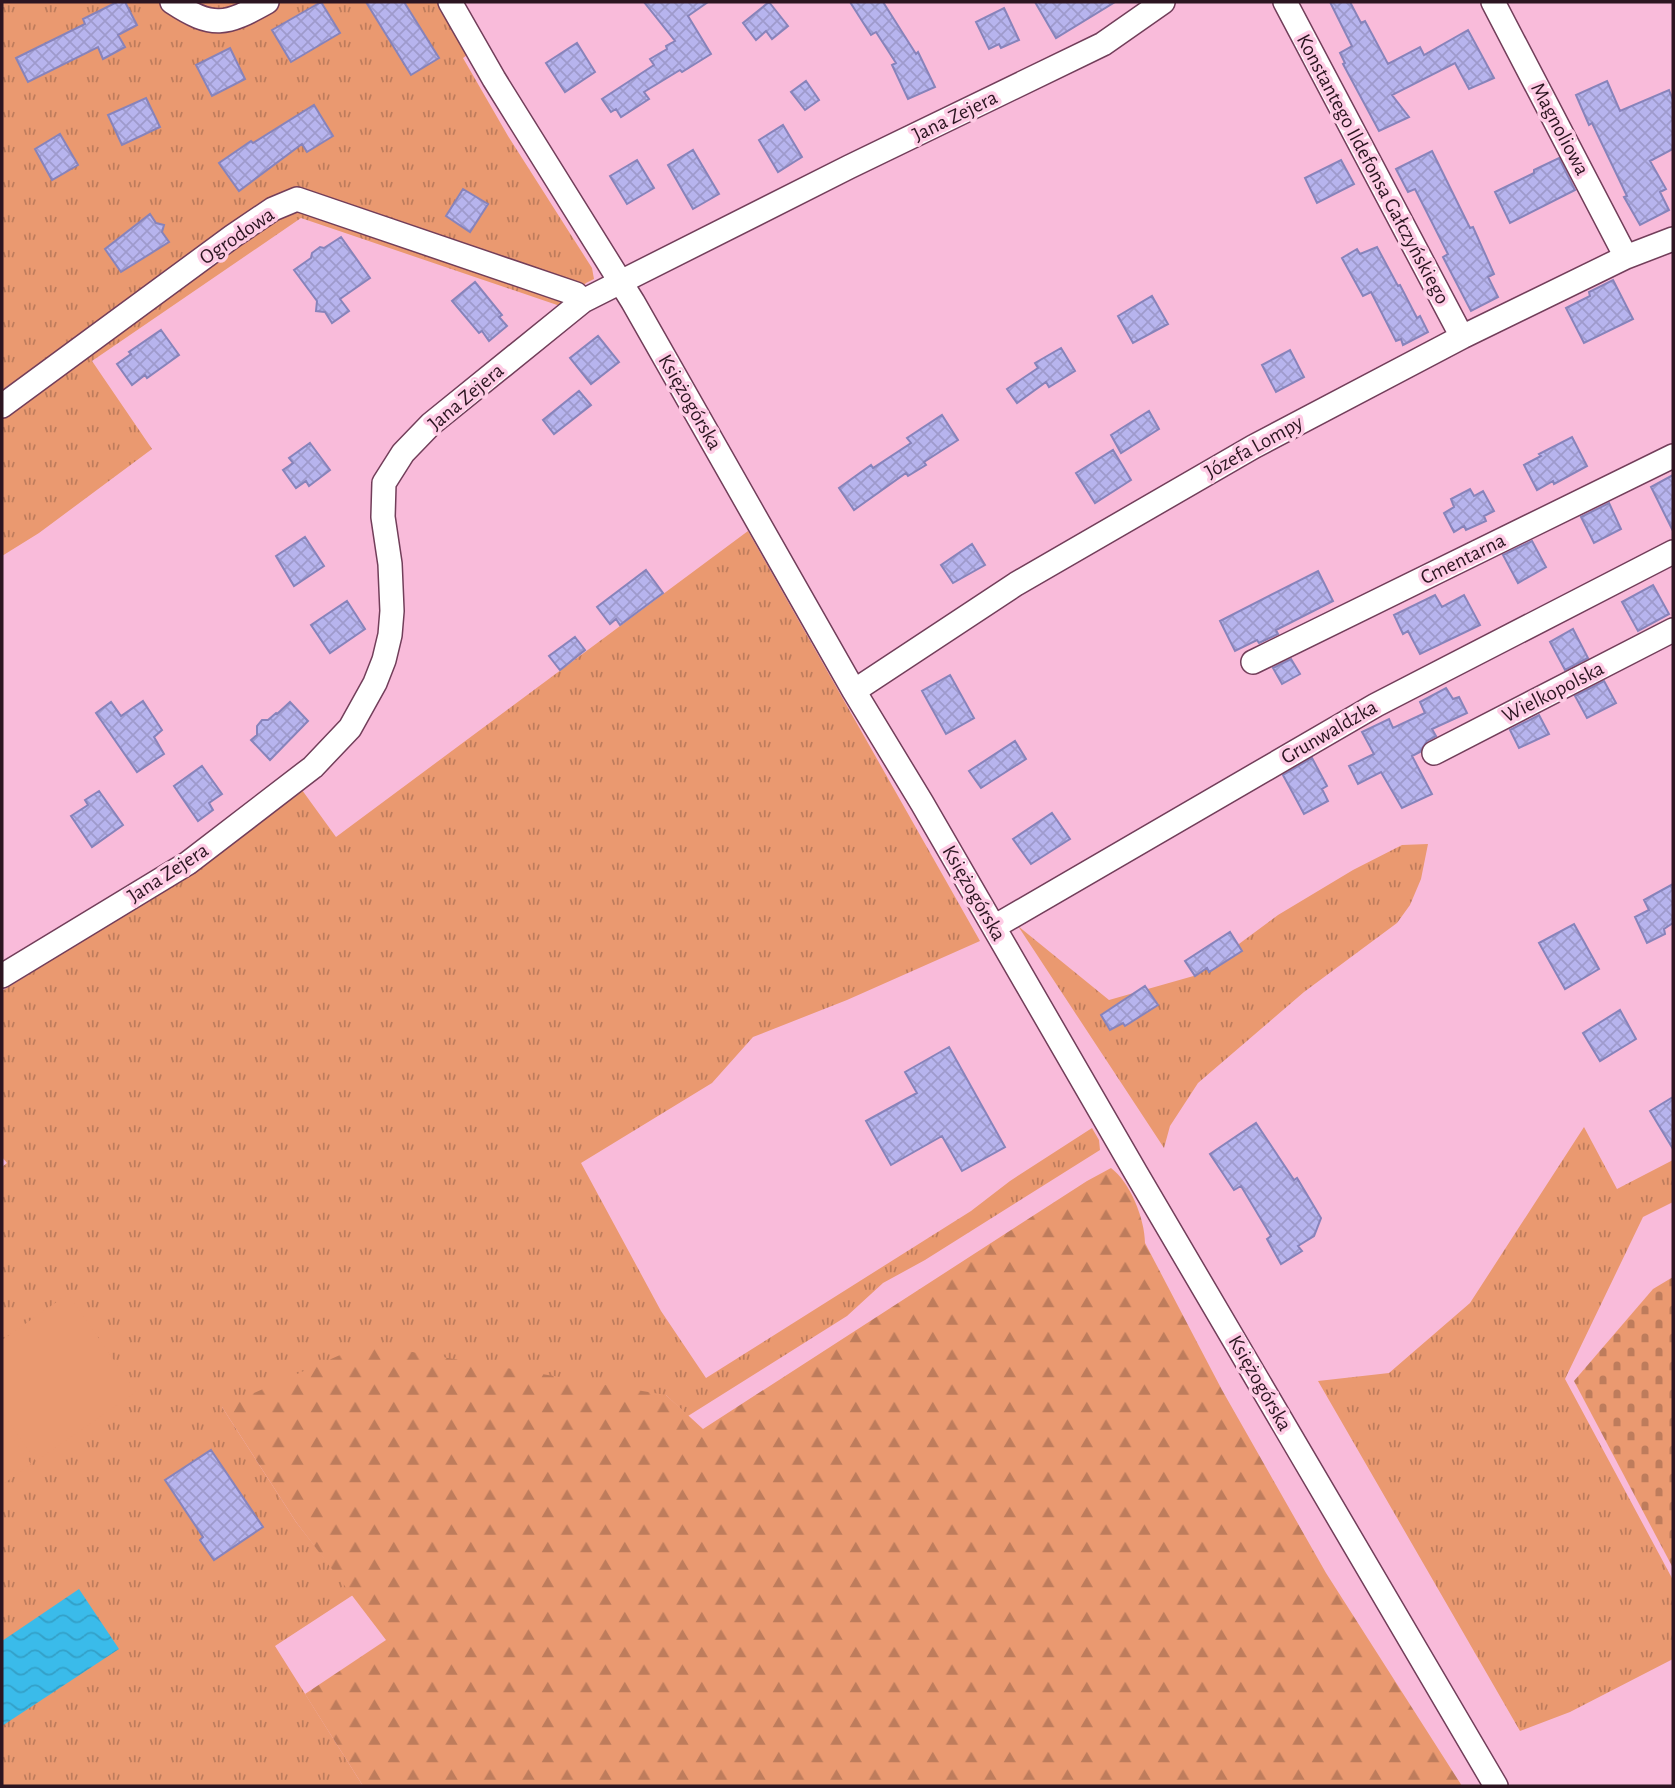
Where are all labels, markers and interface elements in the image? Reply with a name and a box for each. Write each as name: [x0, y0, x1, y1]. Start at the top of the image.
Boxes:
street label: Konstantego Ildefonsa Gałczyńskiego: [1293, 31, 1453, 307]
street label: Magnoliowa: [1527, 79, 1593, 179]
street label: Jana Zejera: [909, 86, 1001, 145]
street label: Ogrodowa: [196, 203, 278, 268]
street label: Księżogórska: [654, 351, 726, 454]
street label: Jana Zejera: [424, 359, 508, 434]
street label: Józefa Lompy: [1202, 412, 1306, 482]
street label: Cmentarna: [1417, 529, 1509, 588]
street label: Wielkopolska: [1499, 657, 1608, 727]
street label: Grunwaldzka: [1277, 696, 1381, 768]
street label: Jana Zejera: [124, 839, 212, 907]
street label: Księżogórska: [938, 842, 1010, 945]
street label: Księżogórska: [1224, 1332, 1296, 1435]

